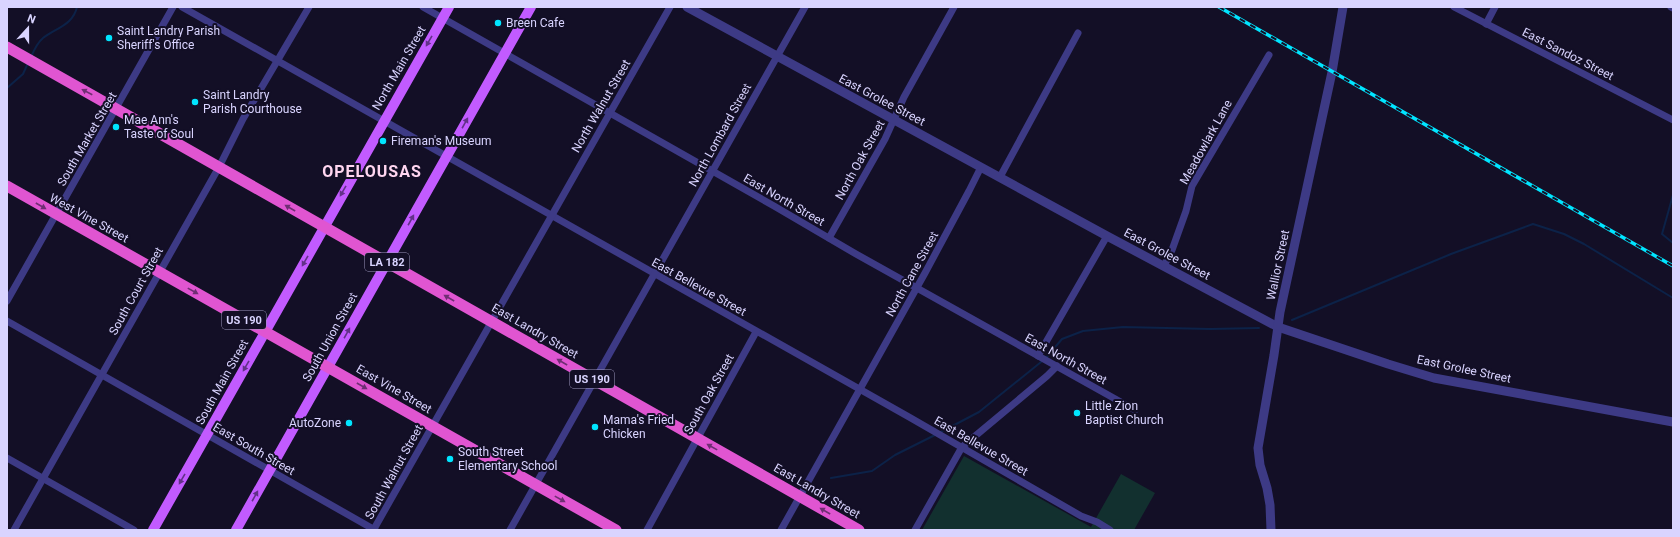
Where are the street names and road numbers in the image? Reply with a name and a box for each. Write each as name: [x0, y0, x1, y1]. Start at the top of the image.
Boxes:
street label: North Main Street: [369, 24, 429, 112]
street label: East Sandoz Street: [1520, 25, 1616, 83]
street label: North Walnut Street: [569, 57, 633, 155]
street label: East Grolee Street: [836, 71, 928, 129]
street label: North Lombard Street: [686, 81, 754, 189]
street label: South Market Street: [54, 90, 120, 188]
street label: Meadowlark Lane: [1177, 97, 1235, 187]
street label: North Oak Street: [832, 118, 888, 202]
street label: East North Street: [741, 171, 827, 229]
street label: West Vine Street: [47, 191, 131, 246]
street label: East Grolee Street: [1121, 225, 1213, 283]
street label: North Cane Street: [883, 229, 941, 319]
street label: Wallior Street: [1264, 229, 1292, 301]
street label: South Court Street: [106, 245, 166, 337]
road number: LA 182: [365, 253, 409, 271]
street label: East Bellevue Street: [649, 255, 749, 319]
street label: South Union Street: [300, 290, 360, 384]
street label: East Landry Street: [489, 301, 581, 361]
road number: US 190: [222, 311, 266, 329]
street label: East North Street: [1023, 331, 1109, 387]
street label: South Main Street: [193, 337, 251, 427]
street label: South Oak Street: [681, 351, 737, 437]
street label: East Grolee Street: [1416, 352, 1512, 386]
street label: East Vine Street: [354, 362, 434, 416]
road number: US 190: [570, 370, 614, 388]
street label: East Bellevue Street: [932, 413, 1030, 479]
street label: East South Street: [211, 420, 297, 478]
street label: South Walnut Street: [362, 422, 426, 522]
street label: East Landry Street: [771, 461, 863, 521]

